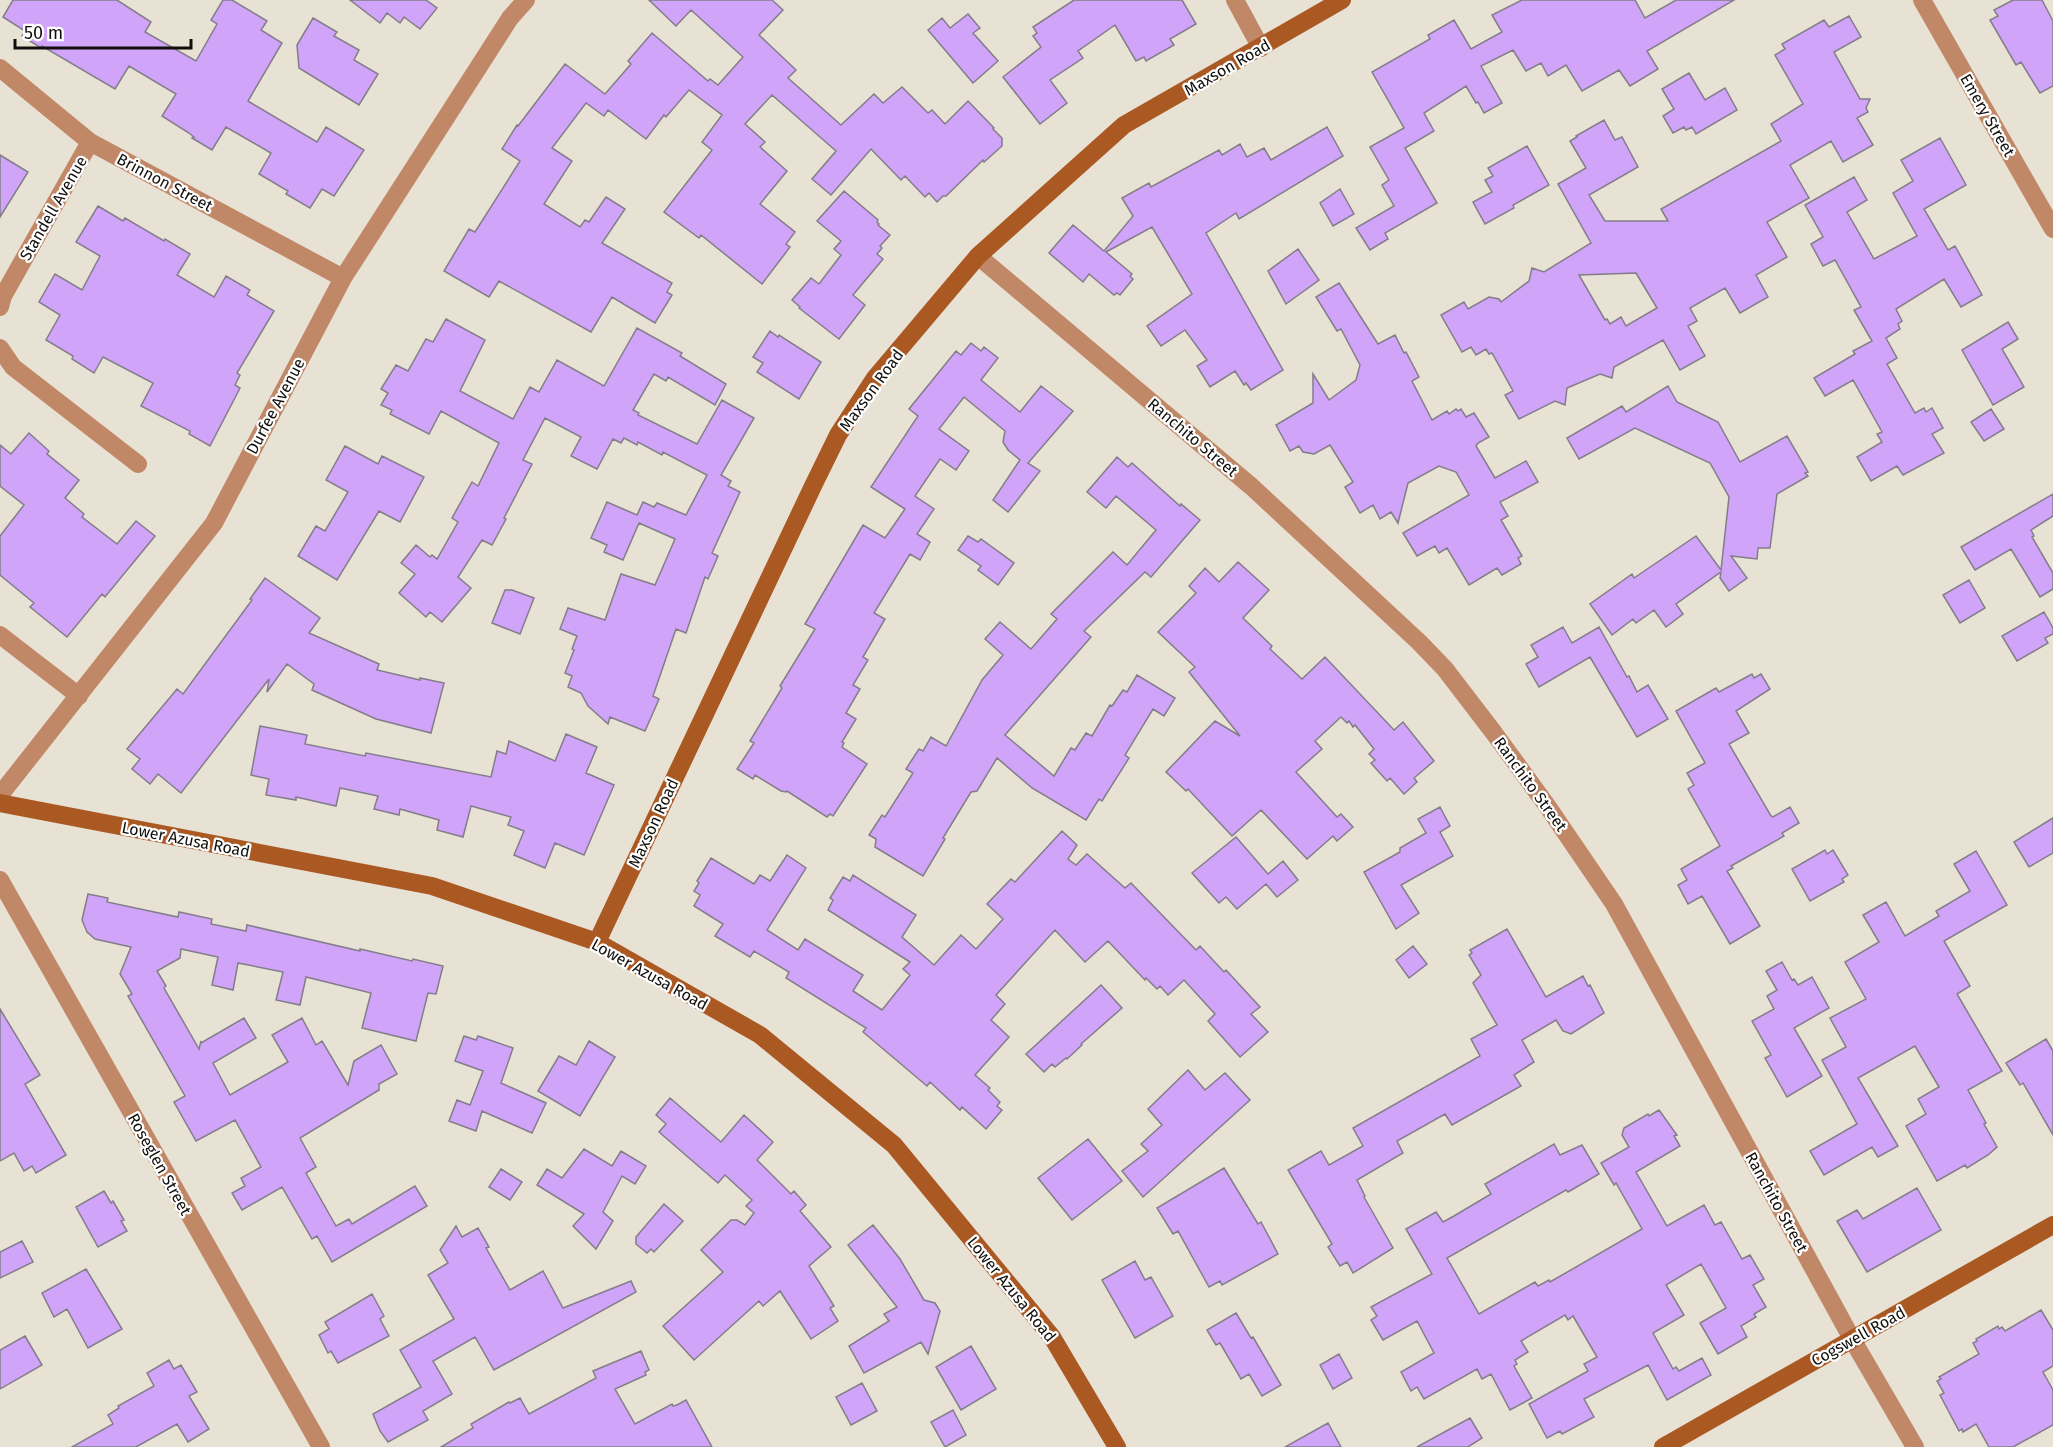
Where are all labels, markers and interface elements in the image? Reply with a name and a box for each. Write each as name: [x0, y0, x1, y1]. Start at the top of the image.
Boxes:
scale bar: [15, 12, 190, 50]
text: 50 m: [24, 22, 63, 44]
street label: Maxson Road: [1181, 35, 1274, 100]
street label: Emery Street: [1956, 70, 2019, 160]
street label: Brinnon Street: [114, 149, 216, 216]
street label: Standell Avenue: [16, 153, 91, 264]
street label: Maxson Road: [835, 346, 907, 435]
street label: Durfee Avenue: [242, 355, 309, 457]
street label: Ranchito Street: [1144, 394, 1242, 481]
street label: Ranchito Street: [1490, 734, 1571, 835]
street label: Maxson Road: [625, 776, 682, 871]
street label: Lower Azusa Road: [120, 818, 252, 861]
street label: Lower Azusa Road: [588, 935, 711, 1014]
street label: Roseglen Street: [124, 1110, 196, 1219]
street label: Ranchito Street: [1741, 1149, 1812, 1256]
street label: Lower Azusa Road: [963, 1233, 1060, 1346]
street label: Cogswell Road: [1808, 1303, 1908, 1370]

